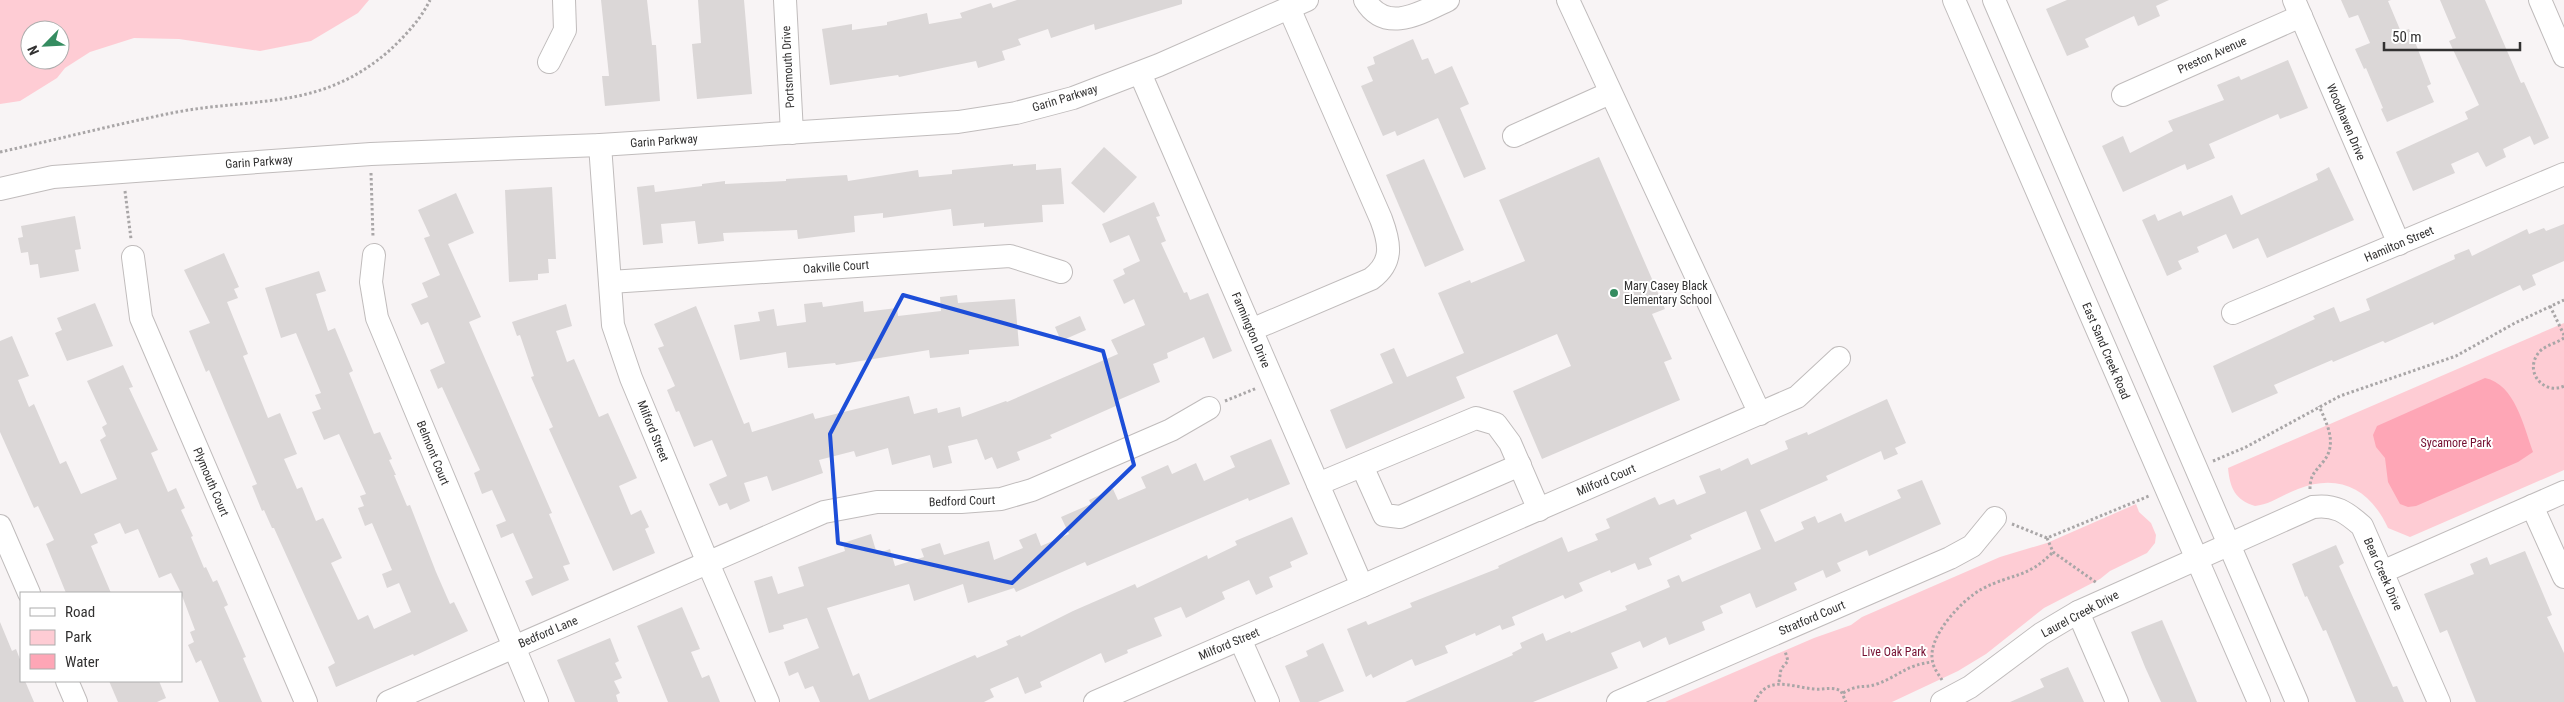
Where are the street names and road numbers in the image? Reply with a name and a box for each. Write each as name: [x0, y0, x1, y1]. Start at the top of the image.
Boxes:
street label: Portsmouth Drive: [779, 25, 797, 109]
street label: Preston Avenue: [2175, 33, 2249, 76]
street label: Garin Parkway: [1031, 81, 1099, 115]
street label: Woodhaven Drive: [2324, 82, 2369, 163]
street label: Garin Parkway: [630, 132, 698, 150]
street label: Garin Parkway: [225, 153, 293, 171]
street label: Hamilton Street: [2362, 223, 2436, 265]
street label: Oakville Court: [802, 258, 870, 276]
street label: Farmington Drive: [1229, 290, 1273, 370]
street label: East Sand Creek Road: [2079, 300, 2133, 402]
street label: Milford Street: [634, 398, 672, 464]
street label: Belmont Court: [414, 419, 452, 488]
street label: Plymouth Court: [190, 445, 232, 519]
street label: Milford Court: [1574, 461, 1638, 499]
street label: Bedford Court: [929, 493, 996, 509]
street label: Bear Creek Drive: [2361, 536, 2405, 613]
street label: Laurel Creek Drive: [2039, 588, 2121, 640]
street label: Stratford Court: [1777, 598, 1848, 638]
street label: Bedford Lane: [516, 613, 580, 651]
street label: Milford Street: [1196, 625, 1262, 663]

